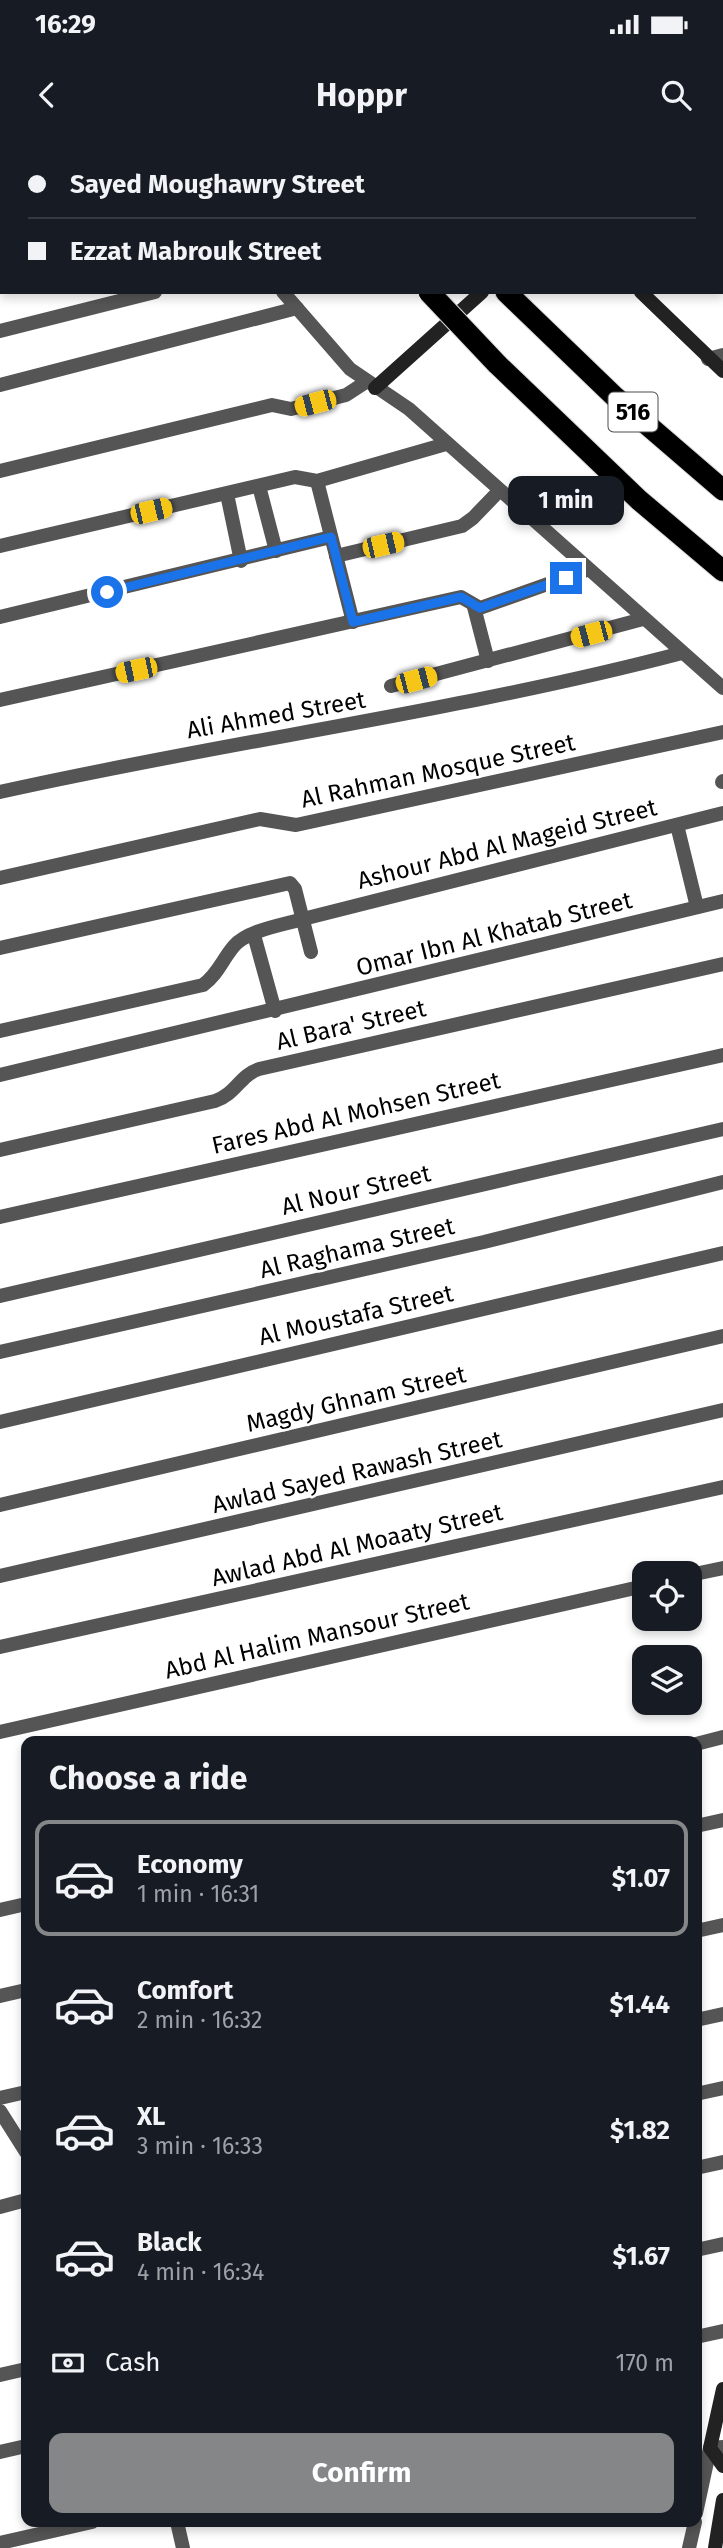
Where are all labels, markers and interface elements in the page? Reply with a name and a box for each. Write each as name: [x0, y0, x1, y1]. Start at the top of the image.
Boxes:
text: 16:29: [35, 9, 96, 40]
icon: back: [28, 76, 66, 114]
text: Hoppr: [316, 76, 407, 114]
icon: search: [657, 76, 695, 114]
text: Sayed Moughawry Street: [70, 169, 365, 200]
text: Ezzat Mabrouk Street: [70, 236, 321, 267]
car: [292, 387, 339, 419]
road number: 516: [608, 392, 658, 432]
callout: 1 min: [508, 476, 624, 526]
text: 1 min: [538, 486, 594, 514]
car: [129, 496, 174, 526]
car: [361, 530, 406, 560]
route end: [550, 562, 582, 594]
route start: [91, 576, 123, 608]
car: [568, 618, 615, 650]
car: [114, 655, 159, 685]
car: [393, 664, 440, 696]
street label: Ali Ahmed Street: [184, 685, 368, 745]
street label: Al Rahman Mosque Street: [298, 728, 578, 814]
street label: Ashour Abd Al Mageid Street: [354, 793, 660, 895]
street label: Omar Ibn Al Khatab Street: [353, 886, 635, 982]
street label: Al Bara' Street: [273, 994, 429, 1056]
street label: Fares Abd Al Mohsen Street: [209, 1066, 503, 1160]
street label: Al Nour Street: [279, 1159, 434, 1221]
street label: Al Raghama Street: [257, 1212, 457, 1284]
street label: Al Moustafa Street: [256, 1279, 456, 1351]
street label: Magdy Ghnam Street: [243, 1360, 469, 1438]
street label: Awlad Sayed Rawash Street: [209, 1425, 505, 1519]
street label: Awlad Abd Al Moaaty Street: [209, 1498, 506, 1592]
map controls: [632, 1561, 702, 1715]
button: locate: [632, 1561, 702, 1631]
street label: Abd Al Halim Mansour Street: [162, 1587, 472, 1685]
button: layers: [632, 1645, 702, 1715]
text: Choose a ride: [49, 1759, 247, 1797]
icon: car: [53, 1847, 116, 1910]
text: Economy: [137, 1849, 243, 1880]
text: $1.07: [612, 1863, 670, 1894]
text: 1 min · 16:31: [137, 1880, 259, 1908]
icon: car: [53, 1973, 116, 2036]
text: Comfort: [137, 1975, 233, 2006]
text: $1.44: [610, 1989, 670, 2020]
text: 2 min · 16:32: [137, 2006, 262, 2034]
icon: car: [53, 2099, 116, 2162]
text: XL: [137, 2101, 165, 2132]
text: $1.82: [610, 2115, 670, 2146]
text: 3 min · 16:33: [137, 2132, 263, 2160]
icon: car: [53, 2225, 116, 2288]
text: Black: [137, 2227, 202, 2258]
text: $1.67: [612, 2241, 670, 2272]
text: 4 min · 16:34: [137, 2258, 264, 2286]
icon: cash: [49, 2344, 87, 2382]
text: Cash: [105, 2347, 161, 2378]
text: 170 m: [615, 2349, 674, 2377]
button: Confirm: [49, 2433, 674, 2513]

